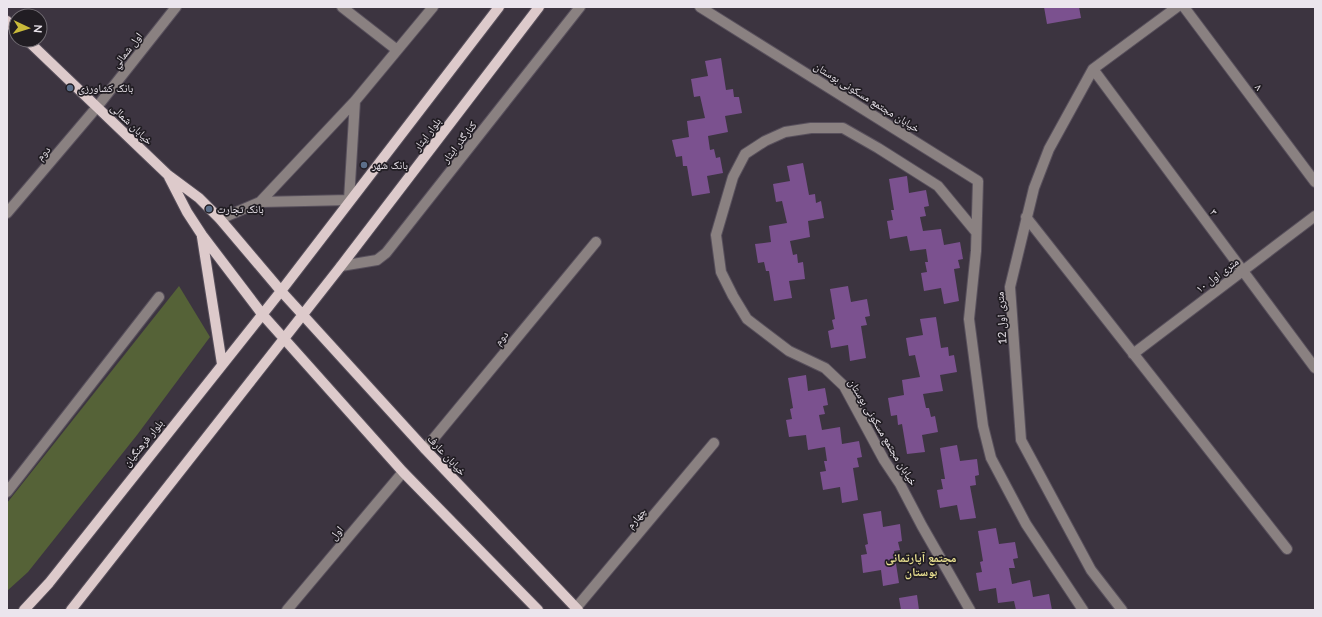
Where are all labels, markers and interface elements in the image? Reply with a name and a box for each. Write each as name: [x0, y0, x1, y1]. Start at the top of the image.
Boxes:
north arrow: [8, 8, 48, 48]
text: N: [32, 24, 45, 33]
street label: اول شمالي: [109, 29, 147, 72]
street label: خیابان مجتمع مسکونی بوستان: [811, 59, 923, 135]
place label: بانک کشاورزی: [78, 81, 133, 95]
street label: ۸: [1253, 81, 1266, 93]
marker: بانک کشاورزی: [65, 83, 75, 93]
street label: خیابان شمالی: [108, 100, 156, 148]
street label: بلوار ایثار: [409, 115, 443, 154]
street label: کنارگذر ایثار: [438, 118, 479, 166]
street label: دوم: [33, 142, 54, 163]
place label: بانک شهر: [371, 158, 408, 171]
marker: بانک شهر: [359, 160, 369, 170]
place label: بانک تجارت: [217, 202, 264, 215]
marker: بانک تجارت: [204, 204, 214, 214]
street label: ۳: [1208, 206, 1221, 218]
street label: ۱۰ متری اول: [1193, 254, 1241, 296]
street label: 12 متری اول: [993, 291, 1009, 345]
street label: دوم: [491, 327, 511, 348]
street label: خیابان مجتمع مسکونی بوستان: [846, 376, 920, 488]
street label: بلوار فرهنگیان: [120, 417, 166, 469]
street label: خیابان عارف: [425, 432, 469, 478]
street label: چهارم: [623, 504, 649, 532]
street label: اول: [326, 523, 346, 543]
district label: مجتمع آپارتمانی بوستان: [885, 550, 957, 580]

